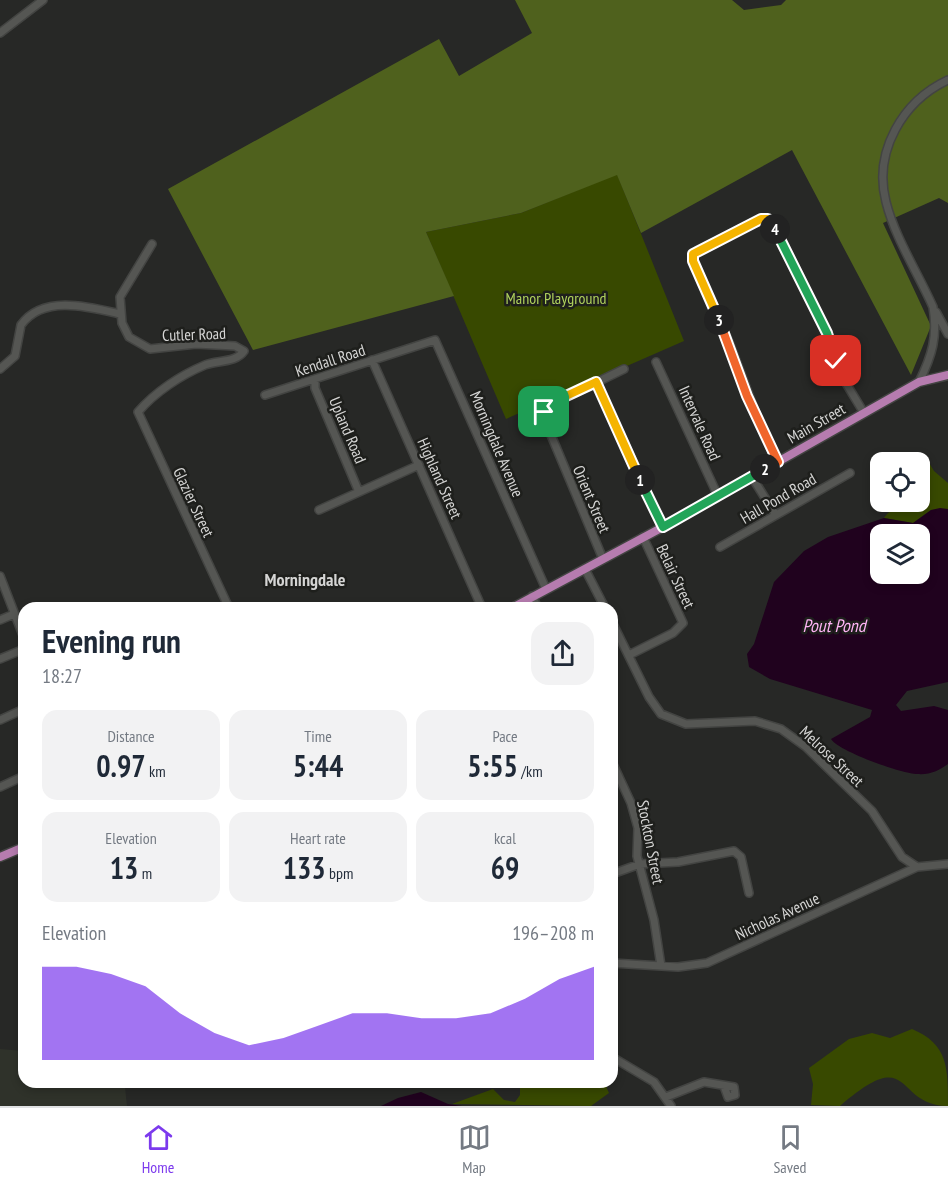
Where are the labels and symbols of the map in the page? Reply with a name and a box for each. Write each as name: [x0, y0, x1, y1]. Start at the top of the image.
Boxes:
pin: 4: [760, 214, 790, 244]
park label: Manor Playground: [506, 288, 606, 308]
pin: 3: [704, 305, 734, 335]
street label: Cutler Road: [162, 323, 226, 345]
pin: [810, 335, 861, 386]
street label: Kendall Road: [292, 339, 368, 381]
street label: Intervale Road: [675, 383, 725, 464]
pin: [518, 386, 569, 437]
street label: Morningdale Avenue: [466, 388, 528, 500]
street label: Upland Road: [325, 394, 371, 466]
street label: Main Street: [783, 398, 849, 448]
street label: Highland Street: [413, 434, 467, 522]
pin: 2: [750, 454, 780, 484]
street label: Orient Street: [569, 462, 615, 536]
street label: Glazier Street: [169, 464, 219, 541]
pin: 1: [625, 465, 655, 495]
street label: Hall Pond Road: [737, 468, 819, 528]
street label: Belair Street: [652, 541, 700, 612]
district label: Morningdale: [265, 568, 346, 591]
water label: Pout Pond: [802, 614, 868, 637]
street label: Melrose Street: [796, 721, 869, 791]
street label: Stockton Street: [633, 799, 669, 886]
street label: Nicholas Avenue: [732, 888, 822, 944]

